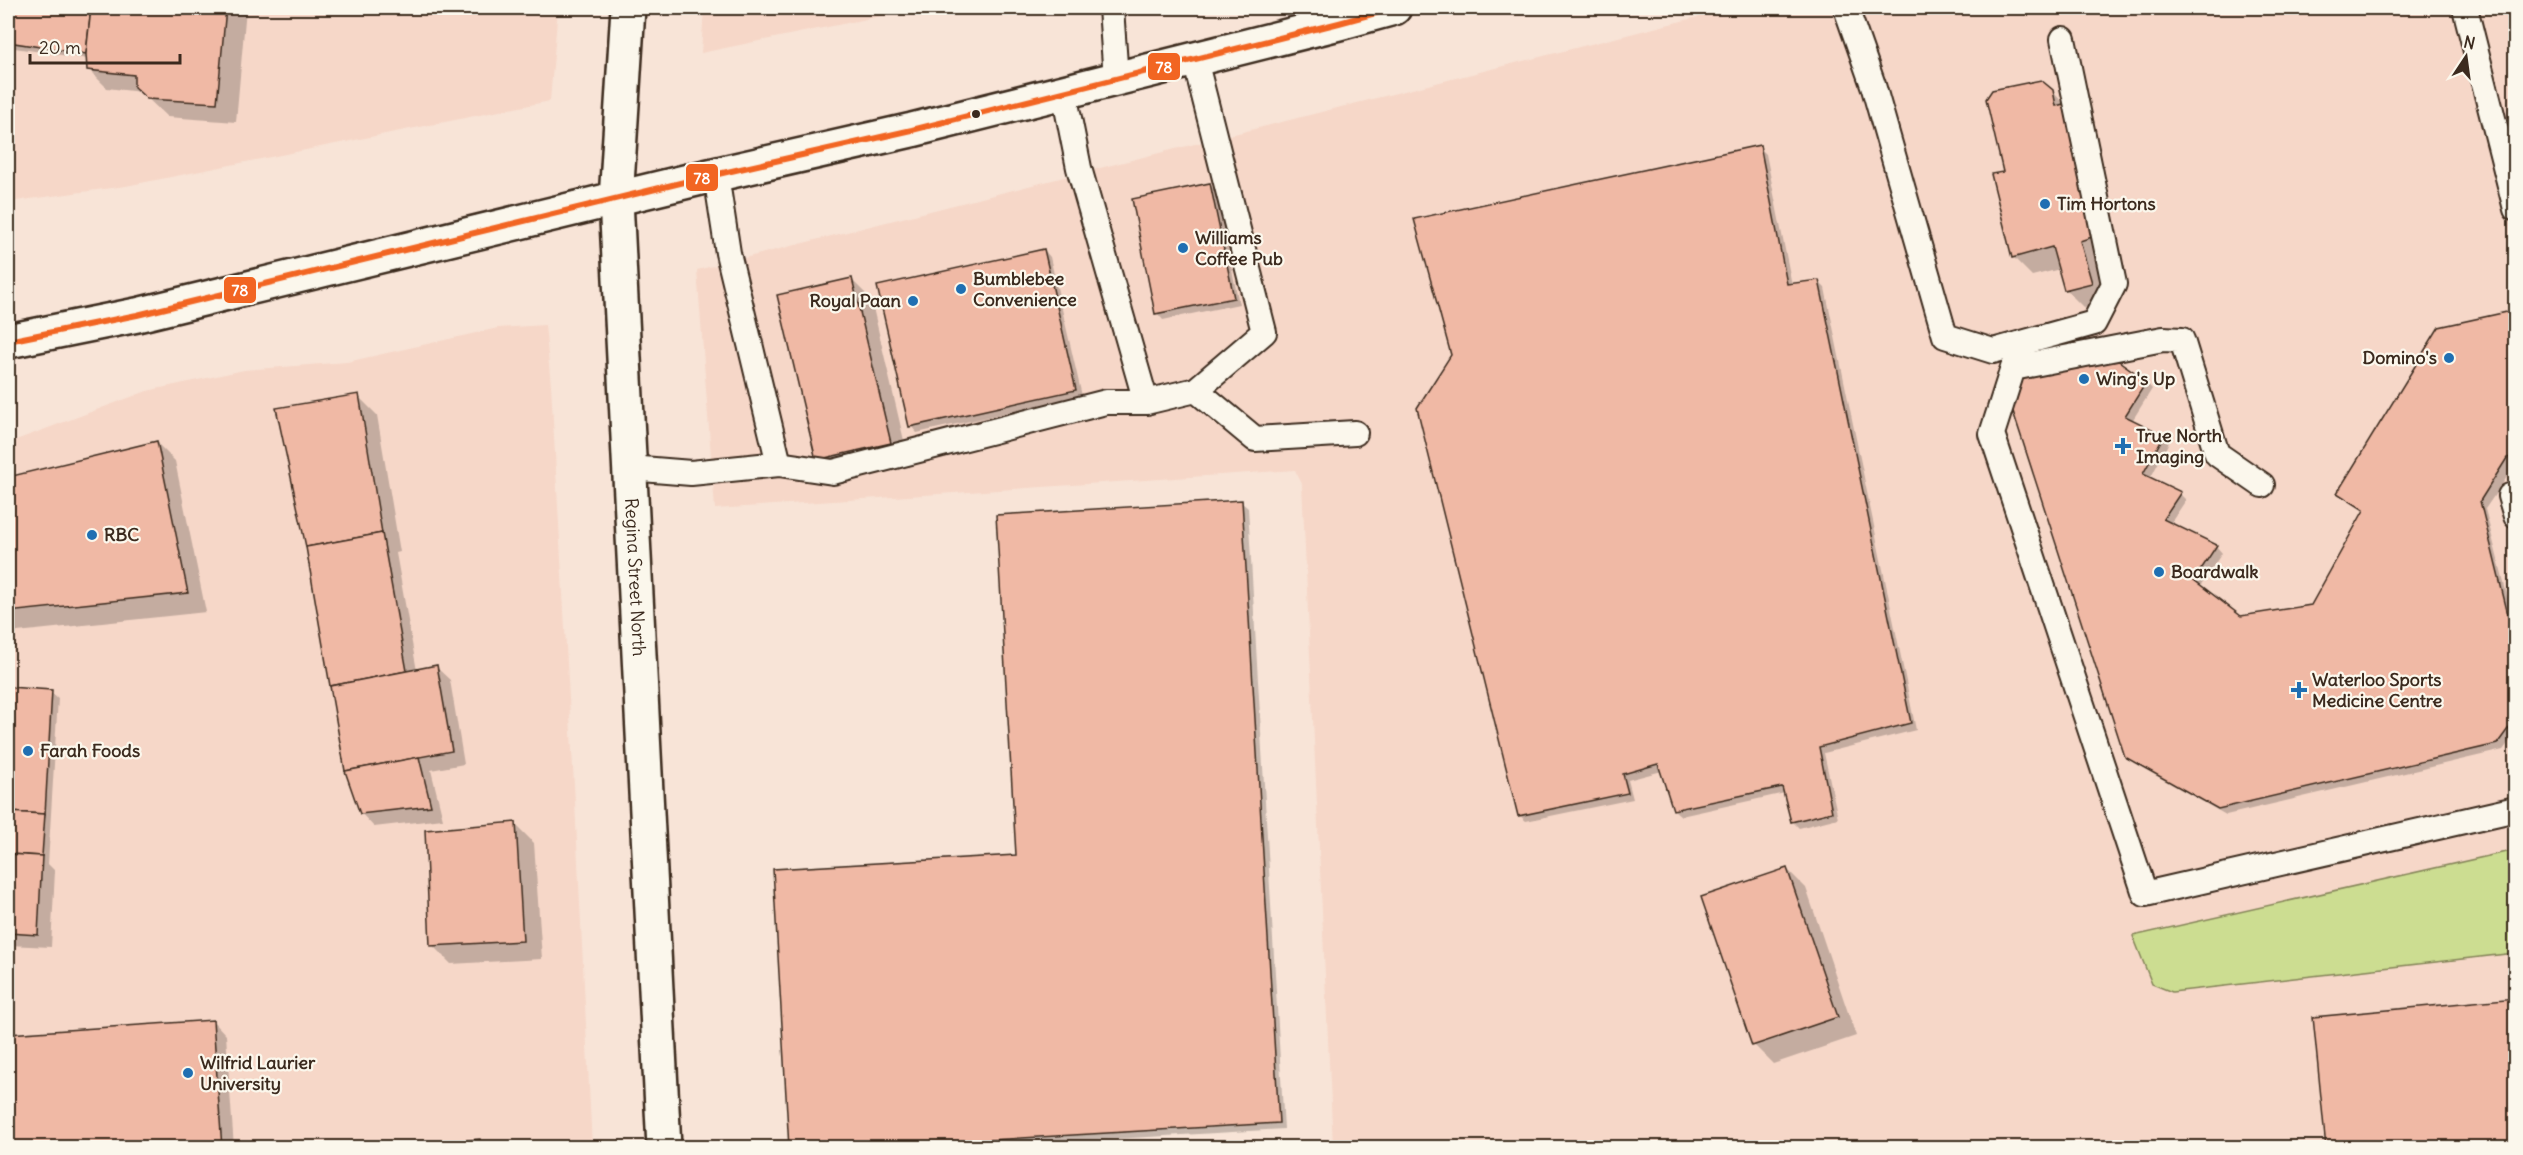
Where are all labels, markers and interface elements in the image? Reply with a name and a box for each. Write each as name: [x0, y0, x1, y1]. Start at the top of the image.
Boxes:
scale bar: [30, 27, 180, 65]
north arrow: [2436, 27, 2496, 87]
text: N: [2462, 31, 2477, 53]
text: 20 m: [39, 36, 81, 59]
line badge: 78: [1147, 52, 1181, 81]
text: 78: [1155, 57, 1173, 77]
unlabelled marker: [970, 108, 982, 120]
line badge: 78: [685, 163, 719, 192]
text: 78: [693, 168, 711, 188]
place label: Tim Hortons: [2057, 192, 2156, 215]
marker: Tim Hortons: [2038, 197, 2052, 211]
place label: Williams Coffee Pub: [1195, 226, 1283, 270]
marker: Williams Coffee Pub: [1176, 241, 1190, 255]
place label: Bumblebee Convenience: [973, 267, 1077, 311]
line badge: 78: [223, 276, 257, 304]
text: 78: [231, 280, 249, 300]
marker: Bumblebee Convenience: [954, 282, 968, 296]
place label: Royal Paan: [809, 289, 902, 312]
marker: Royal Paan: [906, 294, 920, 308]
place label: Domino's: [2362, 346, 2437, 369]
marker: Domino's: [2442, 351, 2456, 365]
place label: Wing's Up: [2096, 367, 2175, 390]
marker: Wing's Up: [2077, 372, 2091, 386]
place label: True North Imaging: [2136, 424, 2223, 468]
marker: True North Imaging: [2114, 437, 2132, 455]
street label: Regina Street North: [620, 497, 651, 657]
place label: RBC: [104, 523, 139, 546]
marker: RBC: [85, 528, 99, 542]
place label: Boardwalk: [2171, 560, 2259, 583]
marker: Boardwalk: [2152, 565, 2166, 579]
place label: Waterloo Sports Medicine Centre: [2312, 668, 2443, 712]
marker: Waterloo Sports Medicine Centre: [2290, 681, 2308, 699]
place label: Farah Foods: [40, 739, 140, 762]
marker: Farah Foods: [21, 744, 35, 758]
place label: Wilfrid Laurier University: [200, 1051, 316, 1095]
marker: Wilfrid Laurier University: [181, 1066, 195, 1080]

